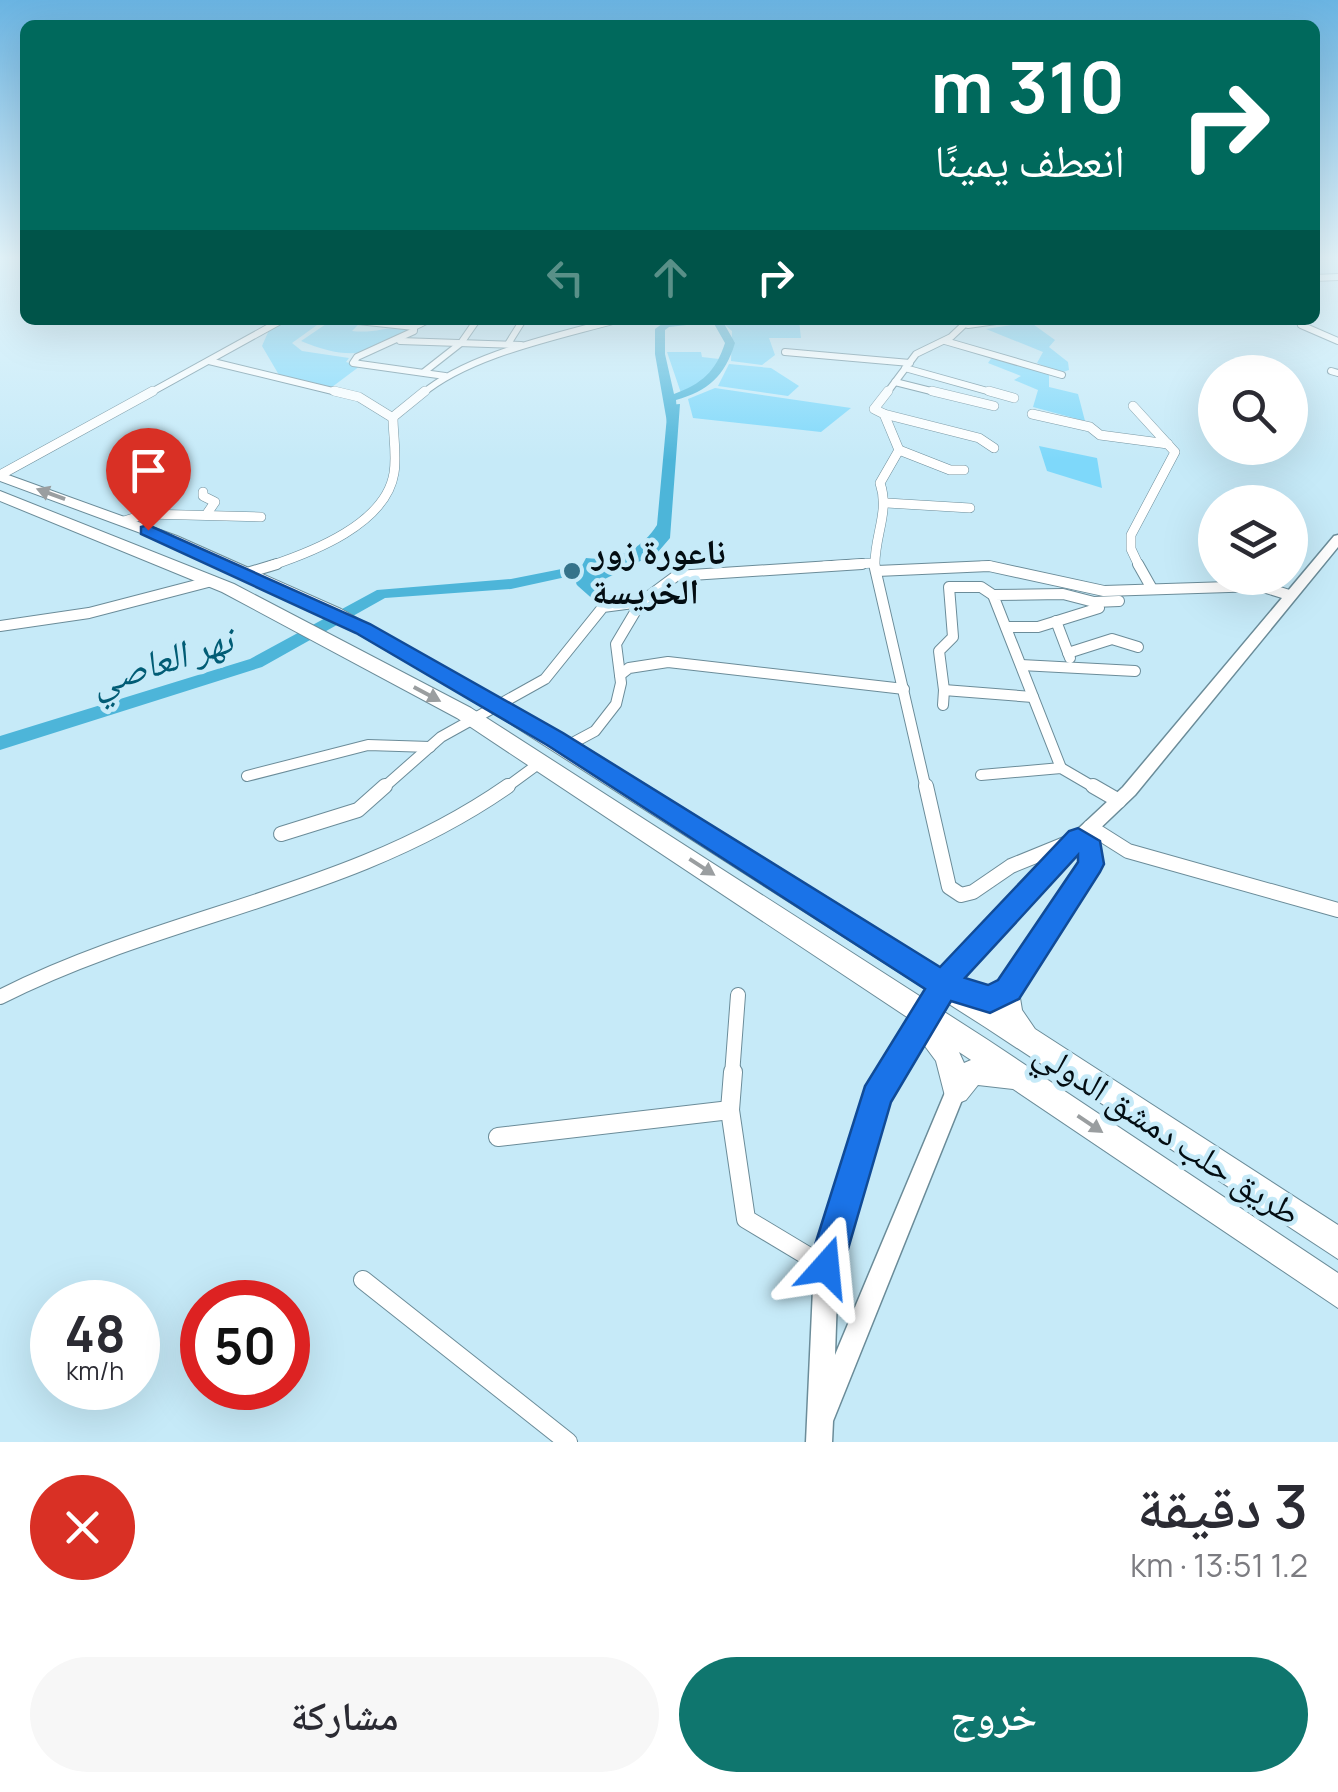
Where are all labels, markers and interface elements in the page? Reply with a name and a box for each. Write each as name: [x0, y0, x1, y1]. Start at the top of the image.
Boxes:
text: 310 m: [931, 38, 1125, 134]
icon: right: [1160, 60, 1290, 190]
text: انعطف يمينًا: [934, 129, 1125, 191]
icon: left: [538, 250, 593, 305]
icon: ahead: [643, 250, 698, 305]
icon: right: [748, 250, 803, 305]
map controls: [1198, 355, 1308, 595]
button: search: [1198, 355, 1308, 465]
pin: [106, 428, 191, 531]
icon: arrive: [121, 443, 176, 498]
button: layers: [1198, 485, 1308, 595]
one-way arrow: [36, 486, 66, 501]
place label: ناعورة زور الخريسة: [590, 527, 726, 615]
marker: ناعورة زور الخريسة: [561, 560, 583, 582]
water label: نهر العاصي: [83, 610, 245, 712]
one-way arrow: [413, 685, 442, 702]
one-way arrow: [688, 858, 716, 876]
street label: طريق حلب دمشق الدولي: [1023, 1028, 1310, 1240]
one-way arrow: [1076, 1114, 1103, 1133]
position arrow: [774, 1215, 878, 1319]
speed limit sign: 50: [180, 1280, 310, 1410]
text: 48: [64, 1299, 126, 1367]
text: km/h: [66, 1353, 124, 1388]
text: 3 دقيقة: [1137, 1464, 1308, 1546]
button: close: [30, 1475, 135, 1580]
text: 1.2 km · 13:51: [1130, 1543, 1308, 1587]
button: مشاركة: [30, 1657, 659, 1772]
button: خروج: [679, 1657, 1308, 1772]

